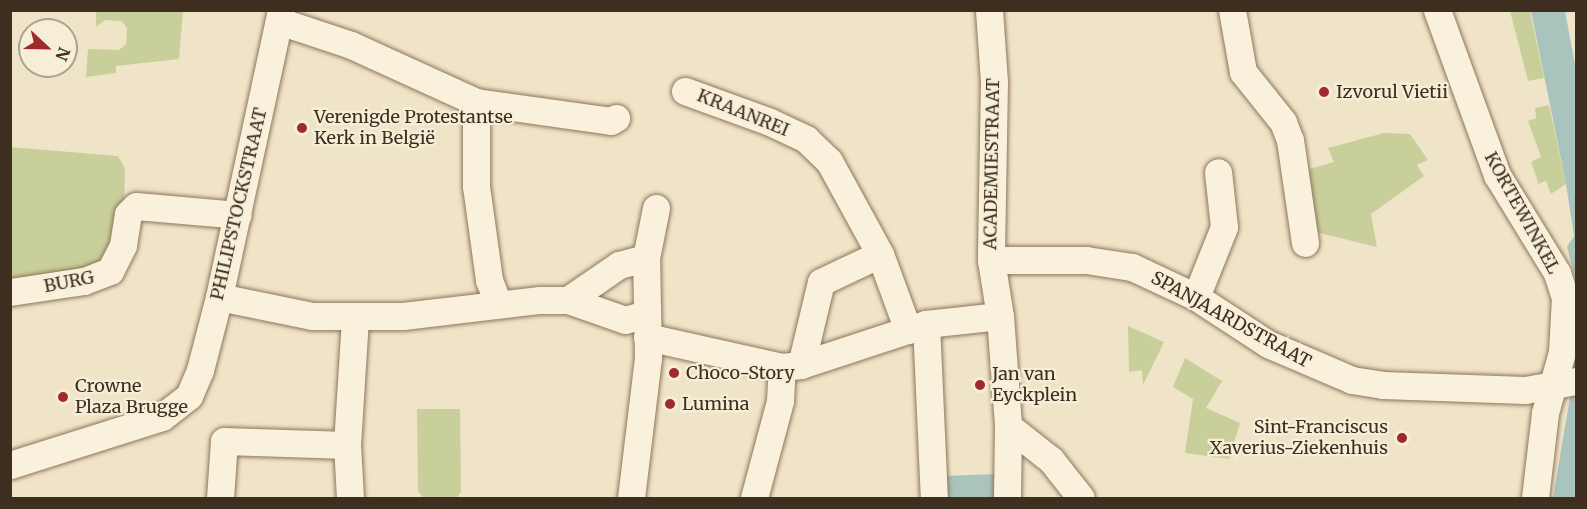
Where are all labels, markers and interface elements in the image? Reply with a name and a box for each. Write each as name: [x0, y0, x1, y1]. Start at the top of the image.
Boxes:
north arrow: [18, 18, 78, 78]
text: N: [51, 44, 74, 64]
street label: ACADEMIESTRAAT: [980, 78, 1004, 250]
place label: Izvorul Vietii: [1336, 81, 1448, 103]
street label: KRAANREI: [694, 85, 792, 141]
marker: Izvorul Vietii: [1317, 85, 1331, 99]
street label: PHILIPSTOCKSTRAAT: [206, 106, 272, 302]
place label: Verenigde Protestantse Kerk in België: [314, 107, 513, 150]
marker: Verenigde Protestantse Kerk in België: [295, 121, 309, 135]
street label: KORTEWINKEL: [1480, 148, 1564, 278]
street label: BURG: [42, 267, 96, 297]
street label: SPANJAARDSTRAAT: [1147, 267, 1315, 373]
place label: Choco-Story: [686, 362, 795, 384]
place label: Jan van Eyckplein: [992, 364, 1077, 406]
marker: Choco-Story: [667, 366, 681, 380]
place label: Crowne Plaza Brugge: [75, 376, 188, 418]
marker: Jan van Eyckplein: [973, 378, 987, 392]
marker: Crowne Plaza Brugge: [56, 390, 70, 404]
place label: Lumina: [682, 393, 749, 415]
marker: Lumina: [663, 397, 677, 411]
place label: Sint-Franciscus Xaverius-Ziekenhuis: [1210, 417, 1388, 460]
marker: Sint-Franciscus Xaverius-Ziekenhuis: [1393, 429, 1411, 447]

